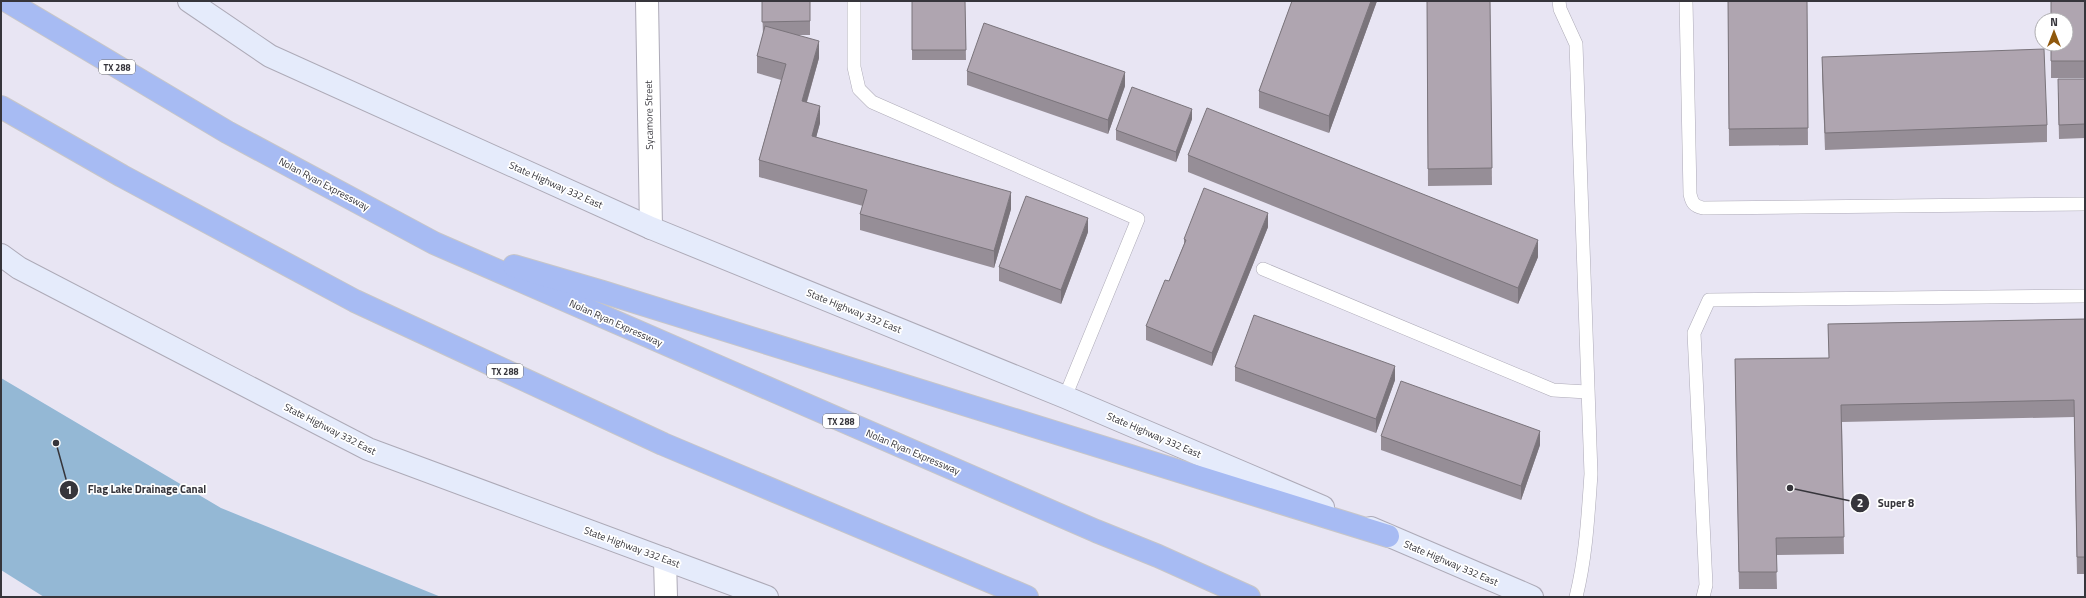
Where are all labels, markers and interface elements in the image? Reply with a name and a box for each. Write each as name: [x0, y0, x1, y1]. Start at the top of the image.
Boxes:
north arrow: [2034, 12, 2074, 52]
text: N: [2050, 14, 2058, 30]
road number: TX 288: [99, 60, 135, 74]
street label: Sycamore Street: [641, 80, 657, 150]
street label: Nolan Ryan Expressway: [276, 154, 372, 214]
street label: State Highway 332 East: [507, 158, 606, 213]
street label: State Highway 332 East: [804, 285, 904, 337]
street label: Nolan Ryan Expressway: [567, 296, 665, 350]
road number: TX 288: [487, 364, 523, 378]
street label: State Highway 332 East: [281, 399, 379, 459]
street label: State Highway 332 East: [1104, 408, 1204, 462]
road number: TX 288: [823, 414, 859, 428]
street label: Nolan Ryan Expressway: [864, 425, 962, 479]
callout: Flag Lake Drainage Canal: [59, 478, 214, 501]
text: 1: [66, 480, 72, 499]
text: Flag Lake Drainage Canal: [88, 481, 206, 497]
callout: Super 8: [1850, 492, 1923, 515]
text: 2: [1857, 493, 1863, 512]
text: Super 8: [1878, 495, 1914, 511]
street label: State Highway 332 East: [582, 523, 683, 572]
street label: State Highway 332 East: [1401, 536, 1501, 590]

